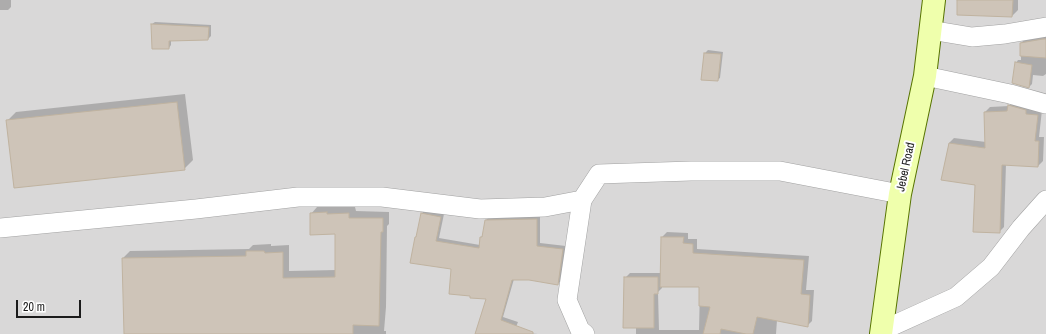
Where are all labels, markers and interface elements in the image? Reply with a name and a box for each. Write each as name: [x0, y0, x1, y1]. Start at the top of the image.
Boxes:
street label: Jebel Road: [894, 141, 918, 193]
scale bar: [18, 292, 83, 318]
text: 20 m: [23, 299, 45, 315]

